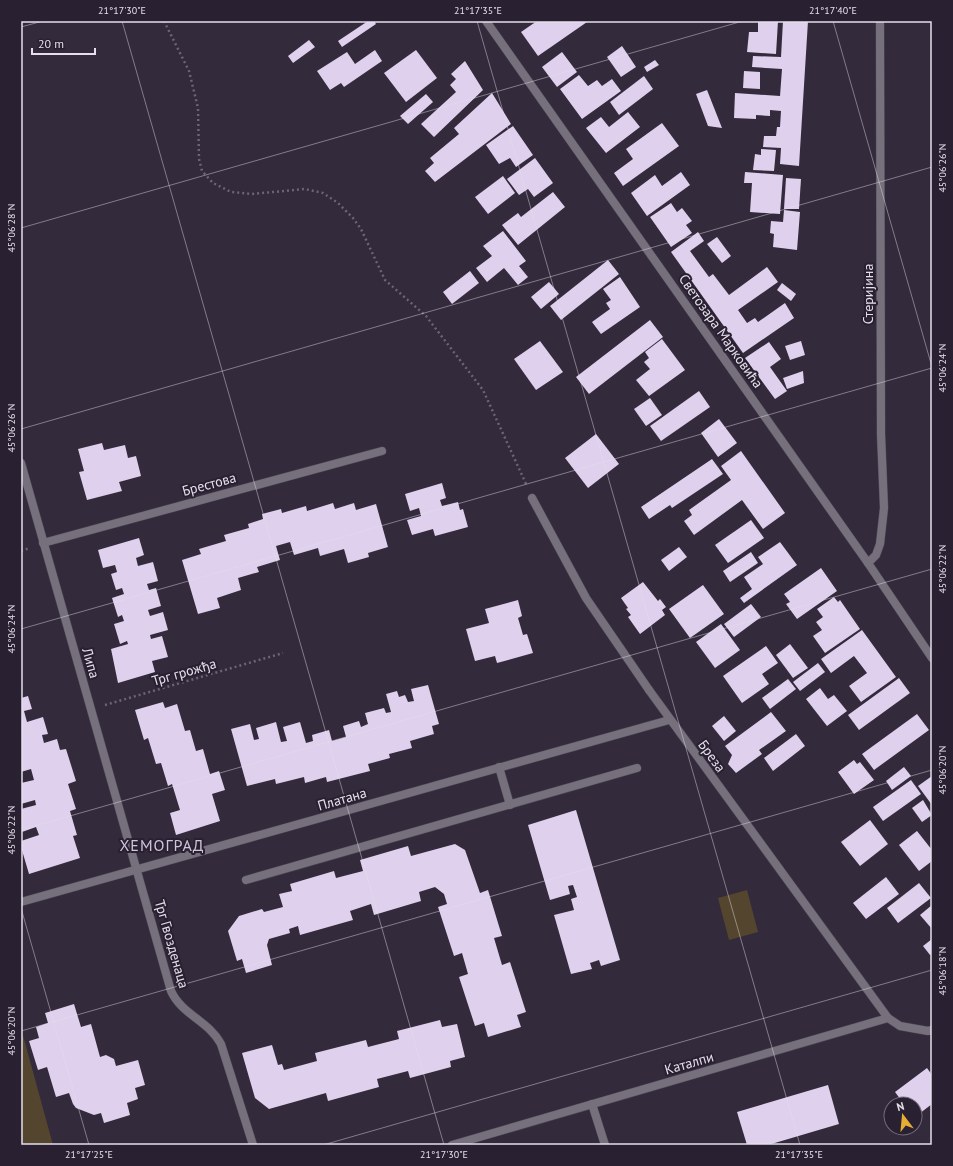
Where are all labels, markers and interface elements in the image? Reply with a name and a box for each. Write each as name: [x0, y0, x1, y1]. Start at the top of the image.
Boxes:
text: 21°17'30"E: [98, 4, 146, 17]
text: 21°17'35"E: [454, 4, 502, 17]
text: 21°17'40"E: [809, 4, 857, 17]
scale bar: [32, 30, 95, 56]
text: 20 m: [38, 36, 64, 51]
text: 45°06'26"N: [936, 143, 949, 193]
text: 45°06'28"N: [5, 203, 18, 253]
street label: Стеријина: [859, 264, 877, 324]
street label: Светозара Марковића: [675, 270, 767, 392]
text: 45°06'24"N: [936, 343, 949, 393]
text: 45°06'26"N: [5, 403, 18, 453]
street label: Брестова: [180, 468, 238, 500]
text: 45°06'22"N: [936, 544, 949, 594]
text: 45°06'24"N: [5, 604, 18, 654]
street label: Липа: [78, 645, 104, 680]
street label: Трг грожђа: [150, 654, 218, 690]
street label: Бреза: [694, 736, 730, 776]
text: 45°06'20"N: [936, 745, 949, 795]
street label: Платана: [315, 783, 369, 815]
text: 45°06'22"N: [5, 805, 18, 855]
district label: ХЕМОГРАД: [119, 835, 205, 855]
street label: Трг Гвозденаца: [151, 898, 193, 990]
text: 45°06'18"N: [936, 946, 949, 996]
text: 45°06'20"N: [5, 1006, 18, 1056]
street label: Каталпи: [662, 1047, 716, 1079]
north arrow: [883, 1096, 923, 1136]
text: N: [895, 1099, 906, 1114]
text: 21°17'25"E: [65, 1148, 113, 1161]
text: 21°17'30"E: [420, 1148, 468, 1161]
text: 21°17'35"E: [775, 1148, 823, 1161]

